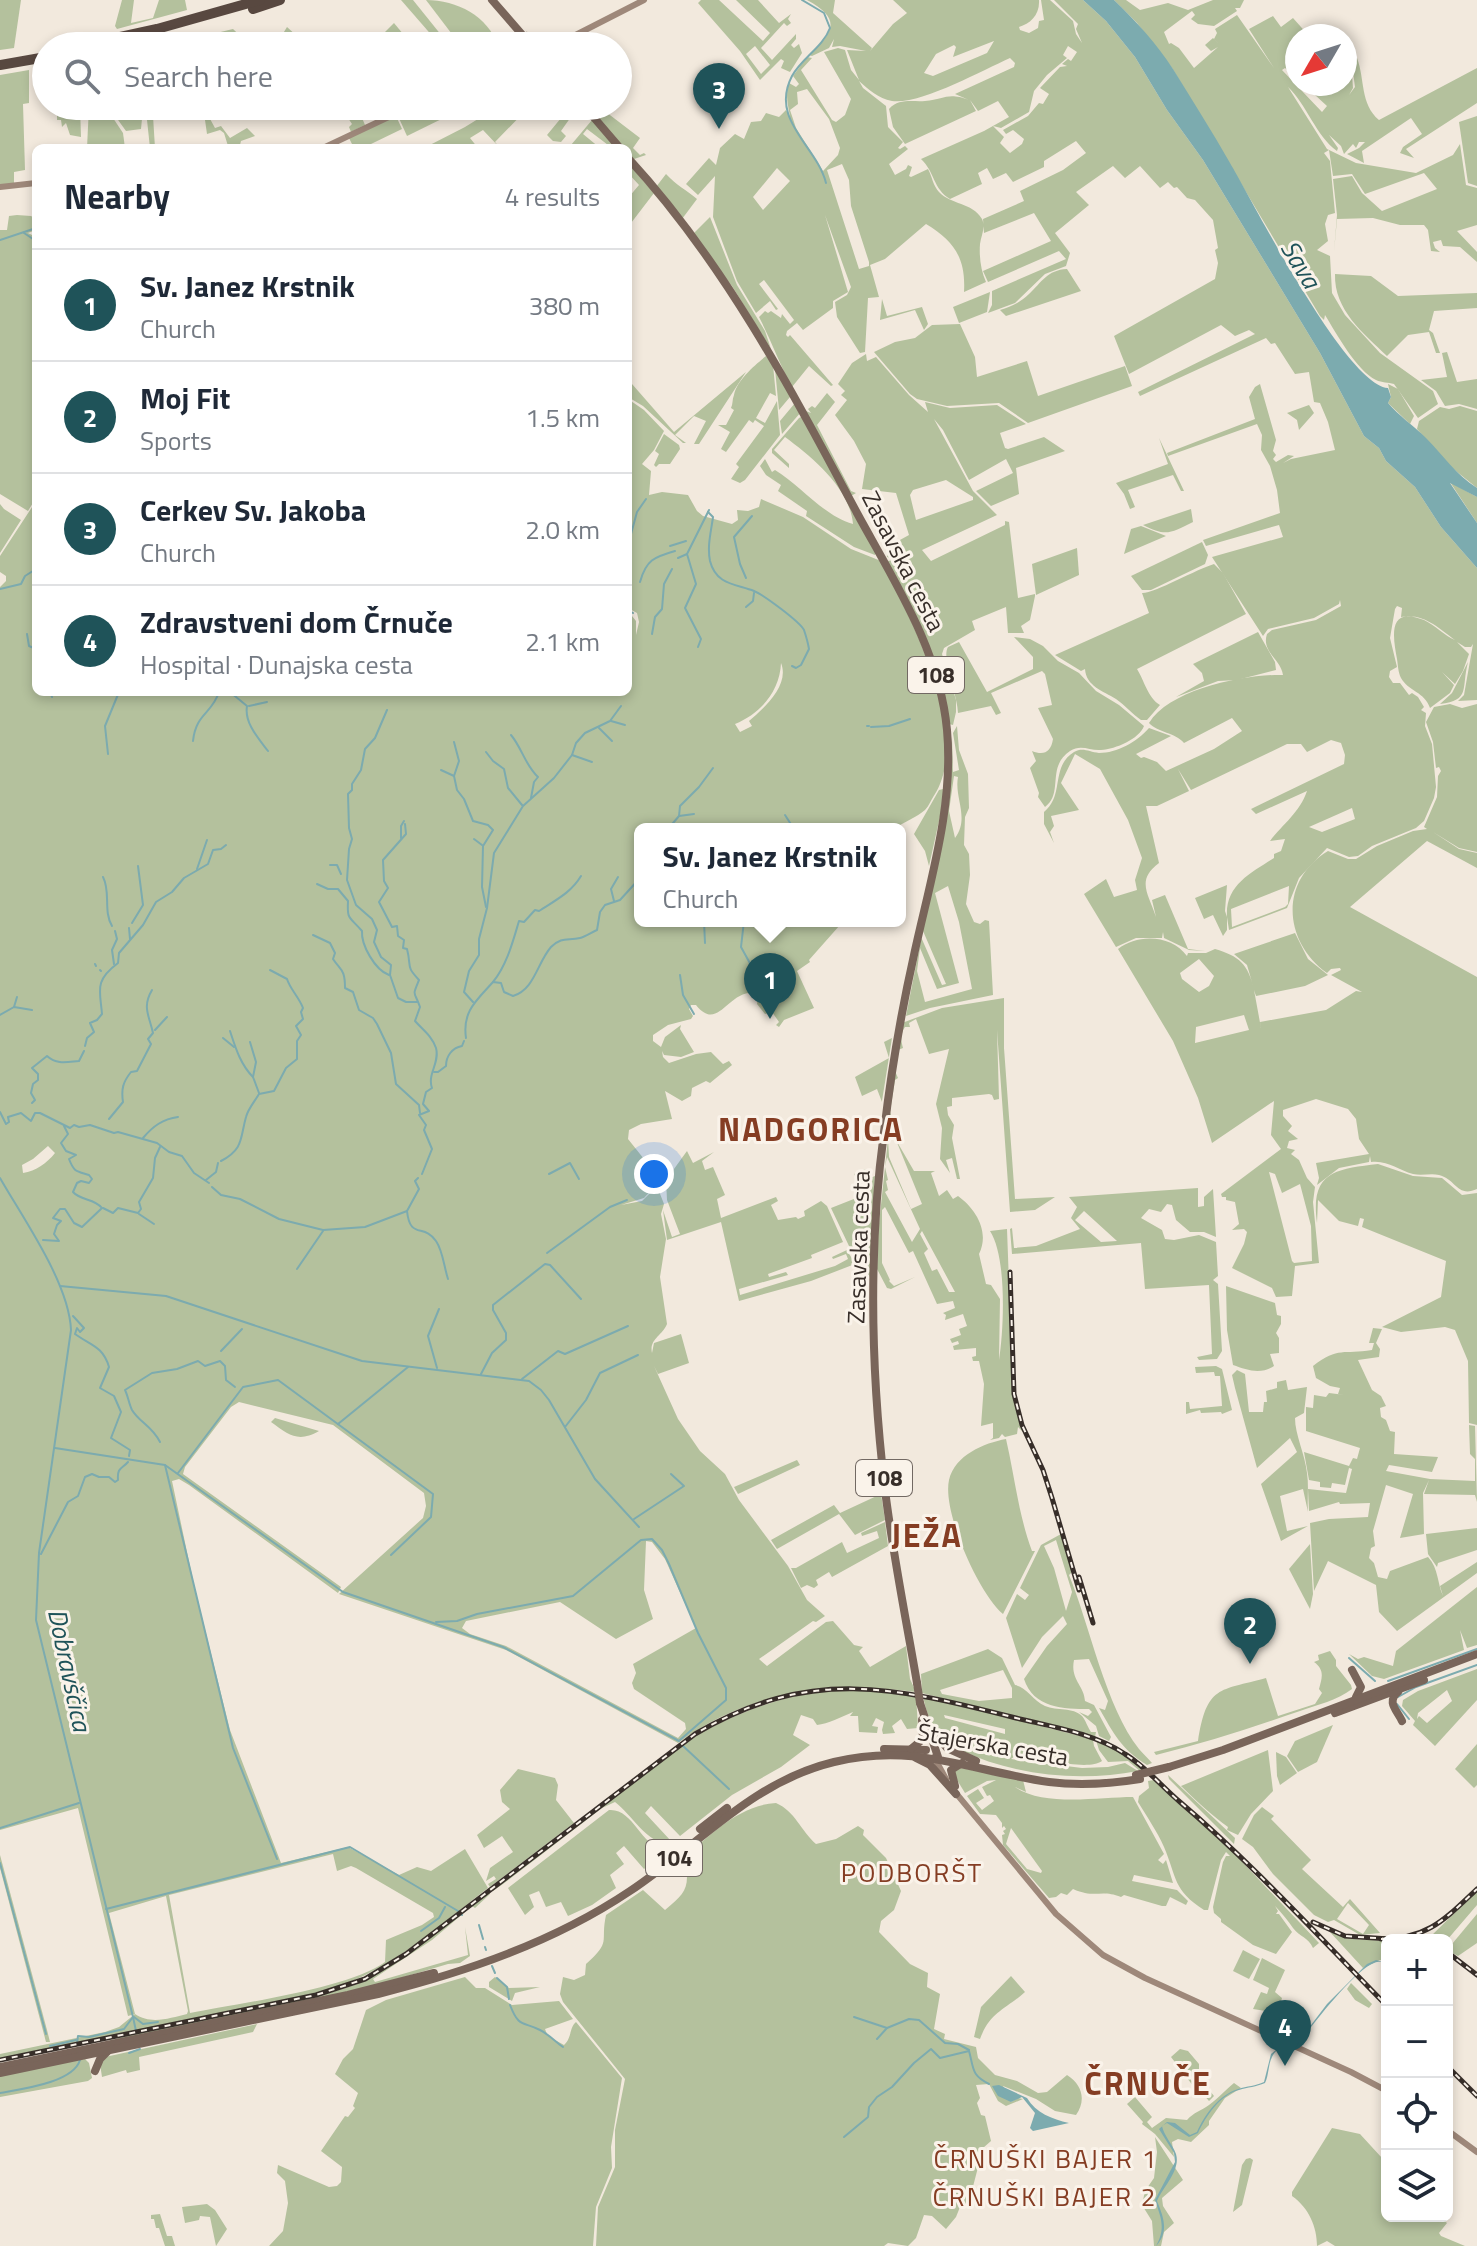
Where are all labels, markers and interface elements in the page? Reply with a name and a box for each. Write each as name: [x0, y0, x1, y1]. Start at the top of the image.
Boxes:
north arrow: [1285, 24, 1357, 96]
search box: [32, 32, 632, 120]
text: Search here: [124, 53, 273, 99]
icon: search: [60, 54, 104, 98]
pin: 3: [693, 63, 745, 129]
text: Nearby: [64, 170, 170, 222]
text: 4 results: [505, 177, 600, 216]
water label: Sava: [1271, 232, 1332, 297]
text: Sv. Janez Krstnik: [140, 263, 355, 309]
text: 1: [83, 286, 97, 325]
text: 380 m: [529, 286, 600, 325]
text: Church: [140, 309, 216, 348]
text: Moj Fit: [140, 375, 230, 421]
text: 2: [83, 398, 97, 437]
text: 1.5 km: [525, 398, 600, 437]
text: Sports: [140, 421, 212, 460]
street label: Zasavska cesta: [853, 485, 955, 637]
text: Cerkev Sv. Jakoba: [140, 487, 366, 533]
text: 3: [83, 510, 97, 549]
text: 2.0 km: [525, 510, 600, 549]
text: Church: [140, 533, 216, 572]
text: Zdravstveni dom Črnuče: [140, 599, 453, 645]
text: 4: [83, 622, 97, 661]
text: 2.1 km: [525, 622, 600, 661]
text: Hospital · Dunajska cesta: [140, 645, 413, 684]
road number: 108: [908, 657, 964, 693]
popup: [634, 823, 906, 927]
text: Sv. Janez Krstnik: [663, 833, 877, 879]
text: Church: [663, 879, 739, 918]
pin: 1: [744, 953, 796, 1019]
district label: NADGORICA: [718, 1105, 904, 1153]
your location: [634, 1154, 674, 1194]
street label: Zasavska cesta: [837, 1170, 879, 1324]
road number: 108: [856, 1460, 912, 1496]
district label: JEŽA: [891, 1511, 963, 1559]
pin: 2: [1224, 1598, 1276, 1664]
water label: Dobravščica: [38, 1605, 102, 1737]
street label: Štajerska cesta: [915, 1713, 1071, 1775]
road number: 104: [646, 1840, 702, 1876]
district label: PODBORŠT: [841, 1853, 983, 1892]
map controls: [1381, 1934, 1453, 2222]
button: +: [1381, 1934, 1453, 2006]
pin: 4: [1259, 2000, 1311, 2066]
button: −: [1381, 2006, 1453, 2078]
district label: ČRNUČE: [1084, 2059, 1212, 2107]
button: locate: [1381, 2078, 1453, 2150]
district label: ČRNUŠKI BAJER 1: [934, 2139, 1158, 2178]
button: layers: [1381, 2150, 1453, 2222]
district label: ČRNUŠKI BAJER 2: [933, 2177, 1157, 2216]

